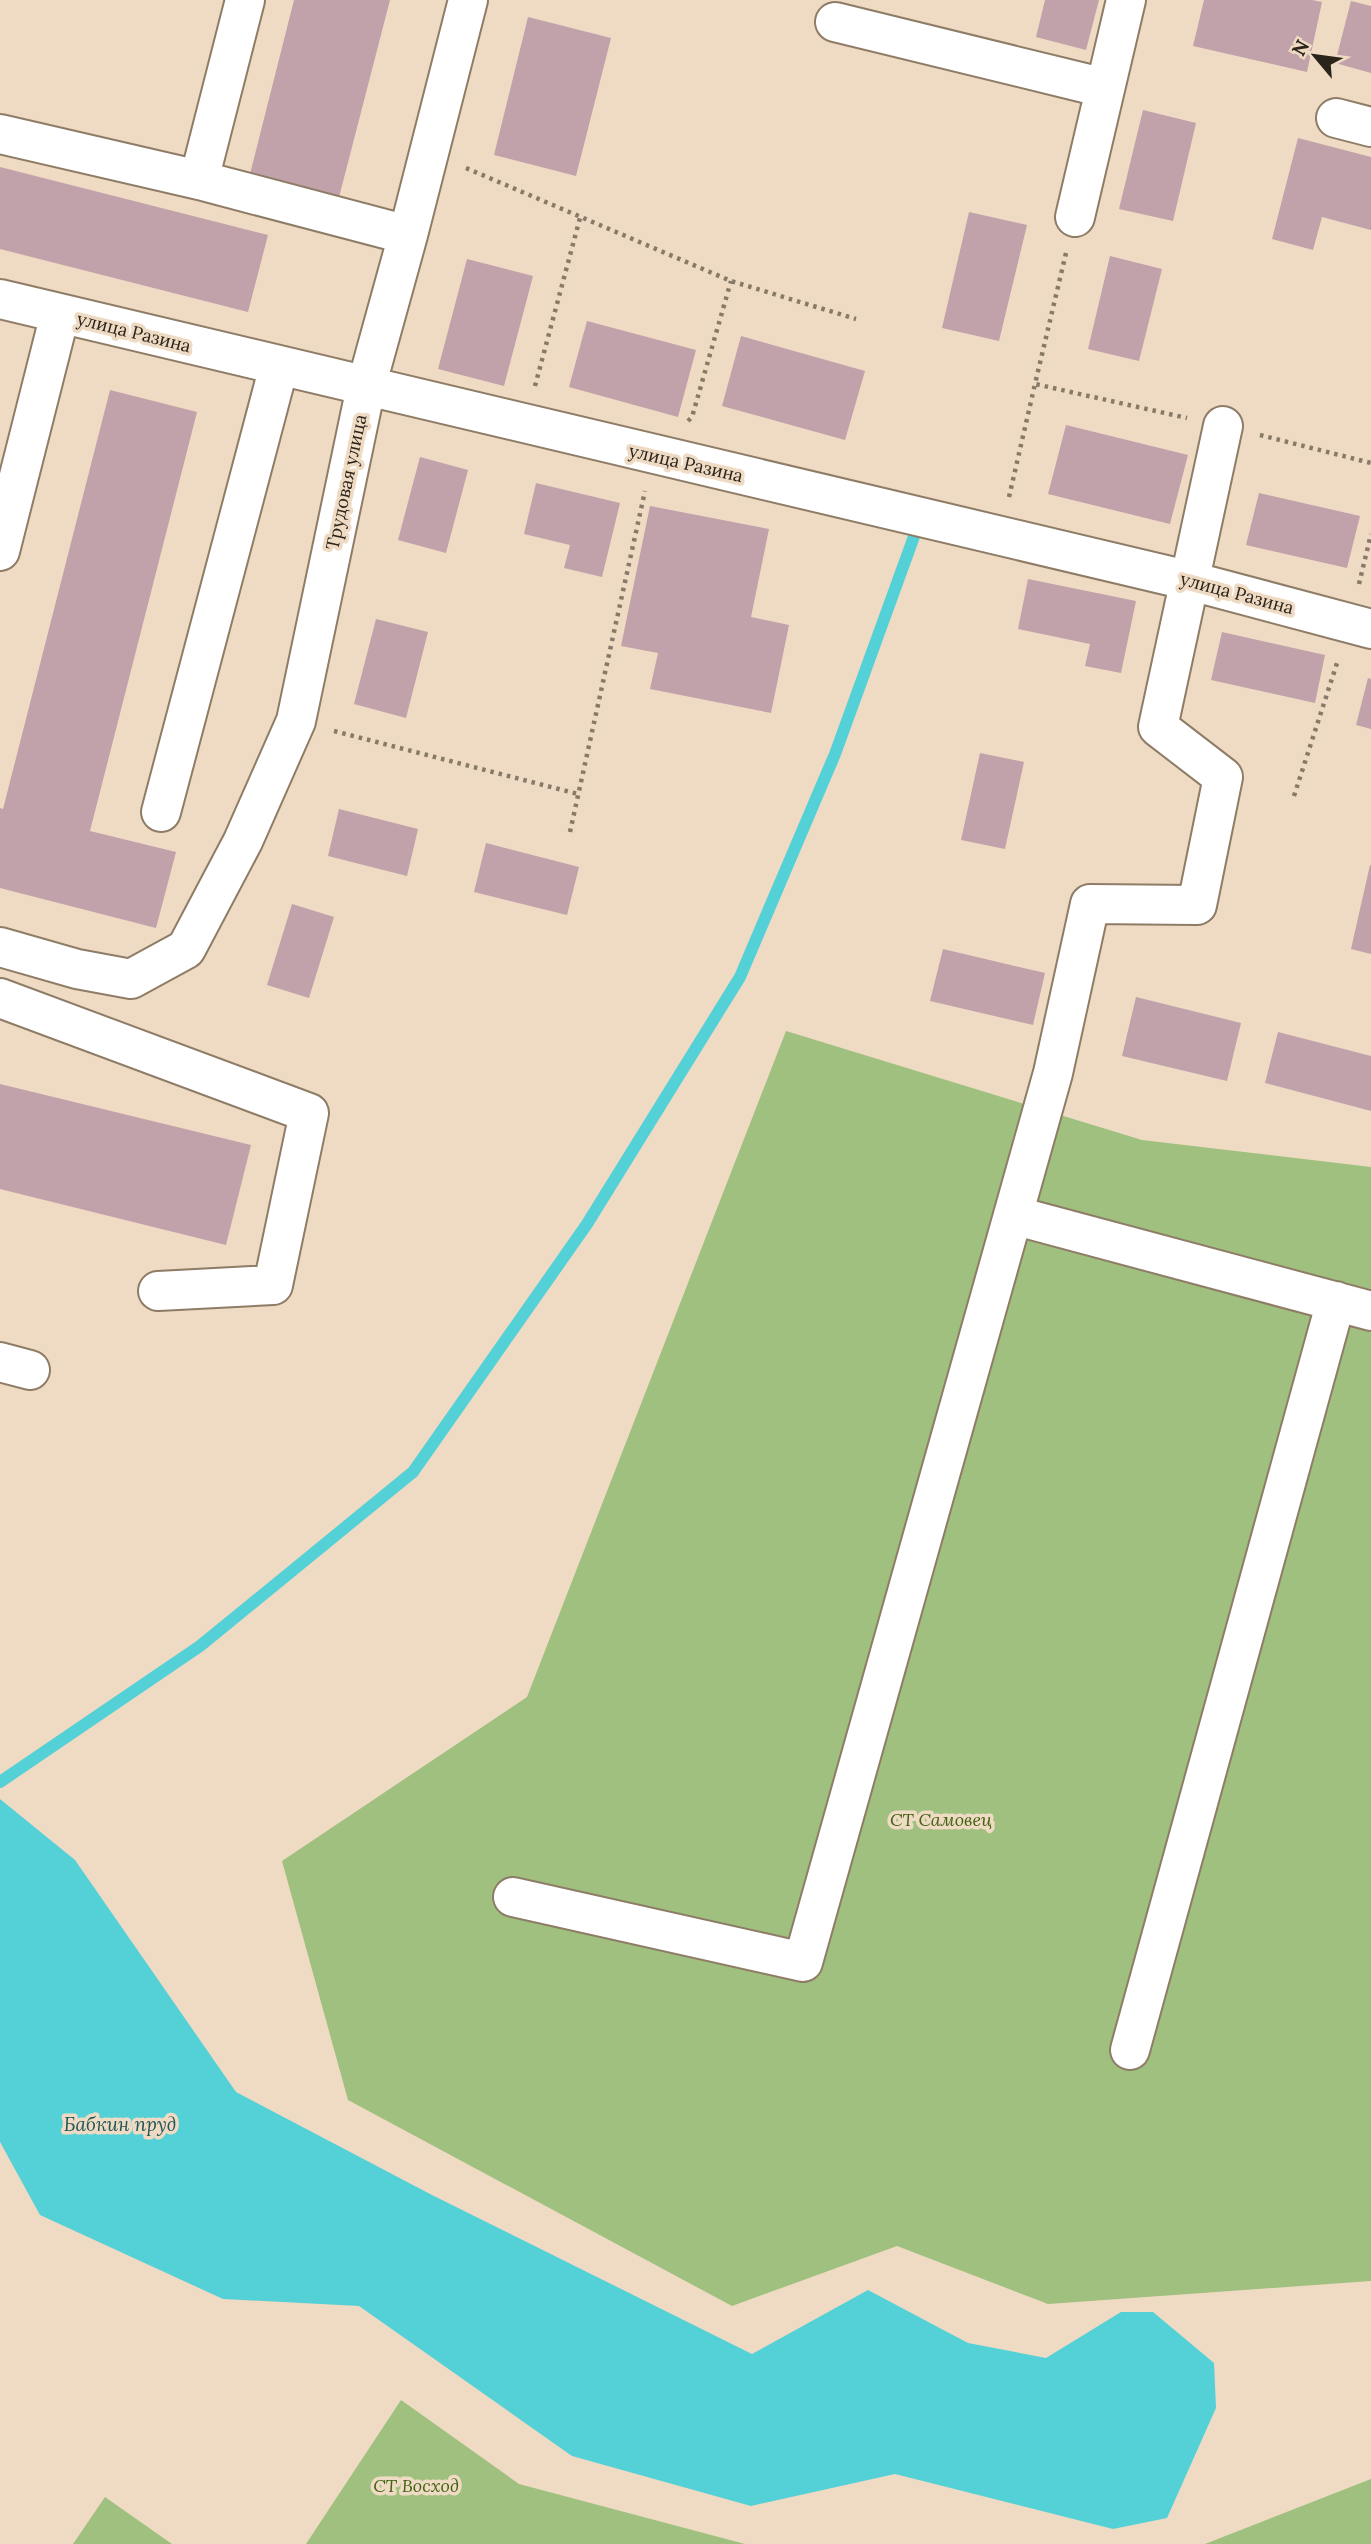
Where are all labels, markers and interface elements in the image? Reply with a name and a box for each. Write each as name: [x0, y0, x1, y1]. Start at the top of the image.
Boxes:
north arrow: [1280, 21, 1350, 91]
text: N: [1286, 35, 1314, 60]
street label: улица Разина: [75, 307, 193, 357]
street label: Трудовая улица: [320, 412, 372, 552]
street label: улица Разина: [627, 439, 745, 487]
street label: улица Разина: [1178, 567, 1296, 619]
park label: СТ Самовец: [890, 1808, 992, 1831]
water label: Бабкин пруд: [64, 2112, 176, 2136]
park label: СТ Восход: [373, 2474, 459, 2497]

